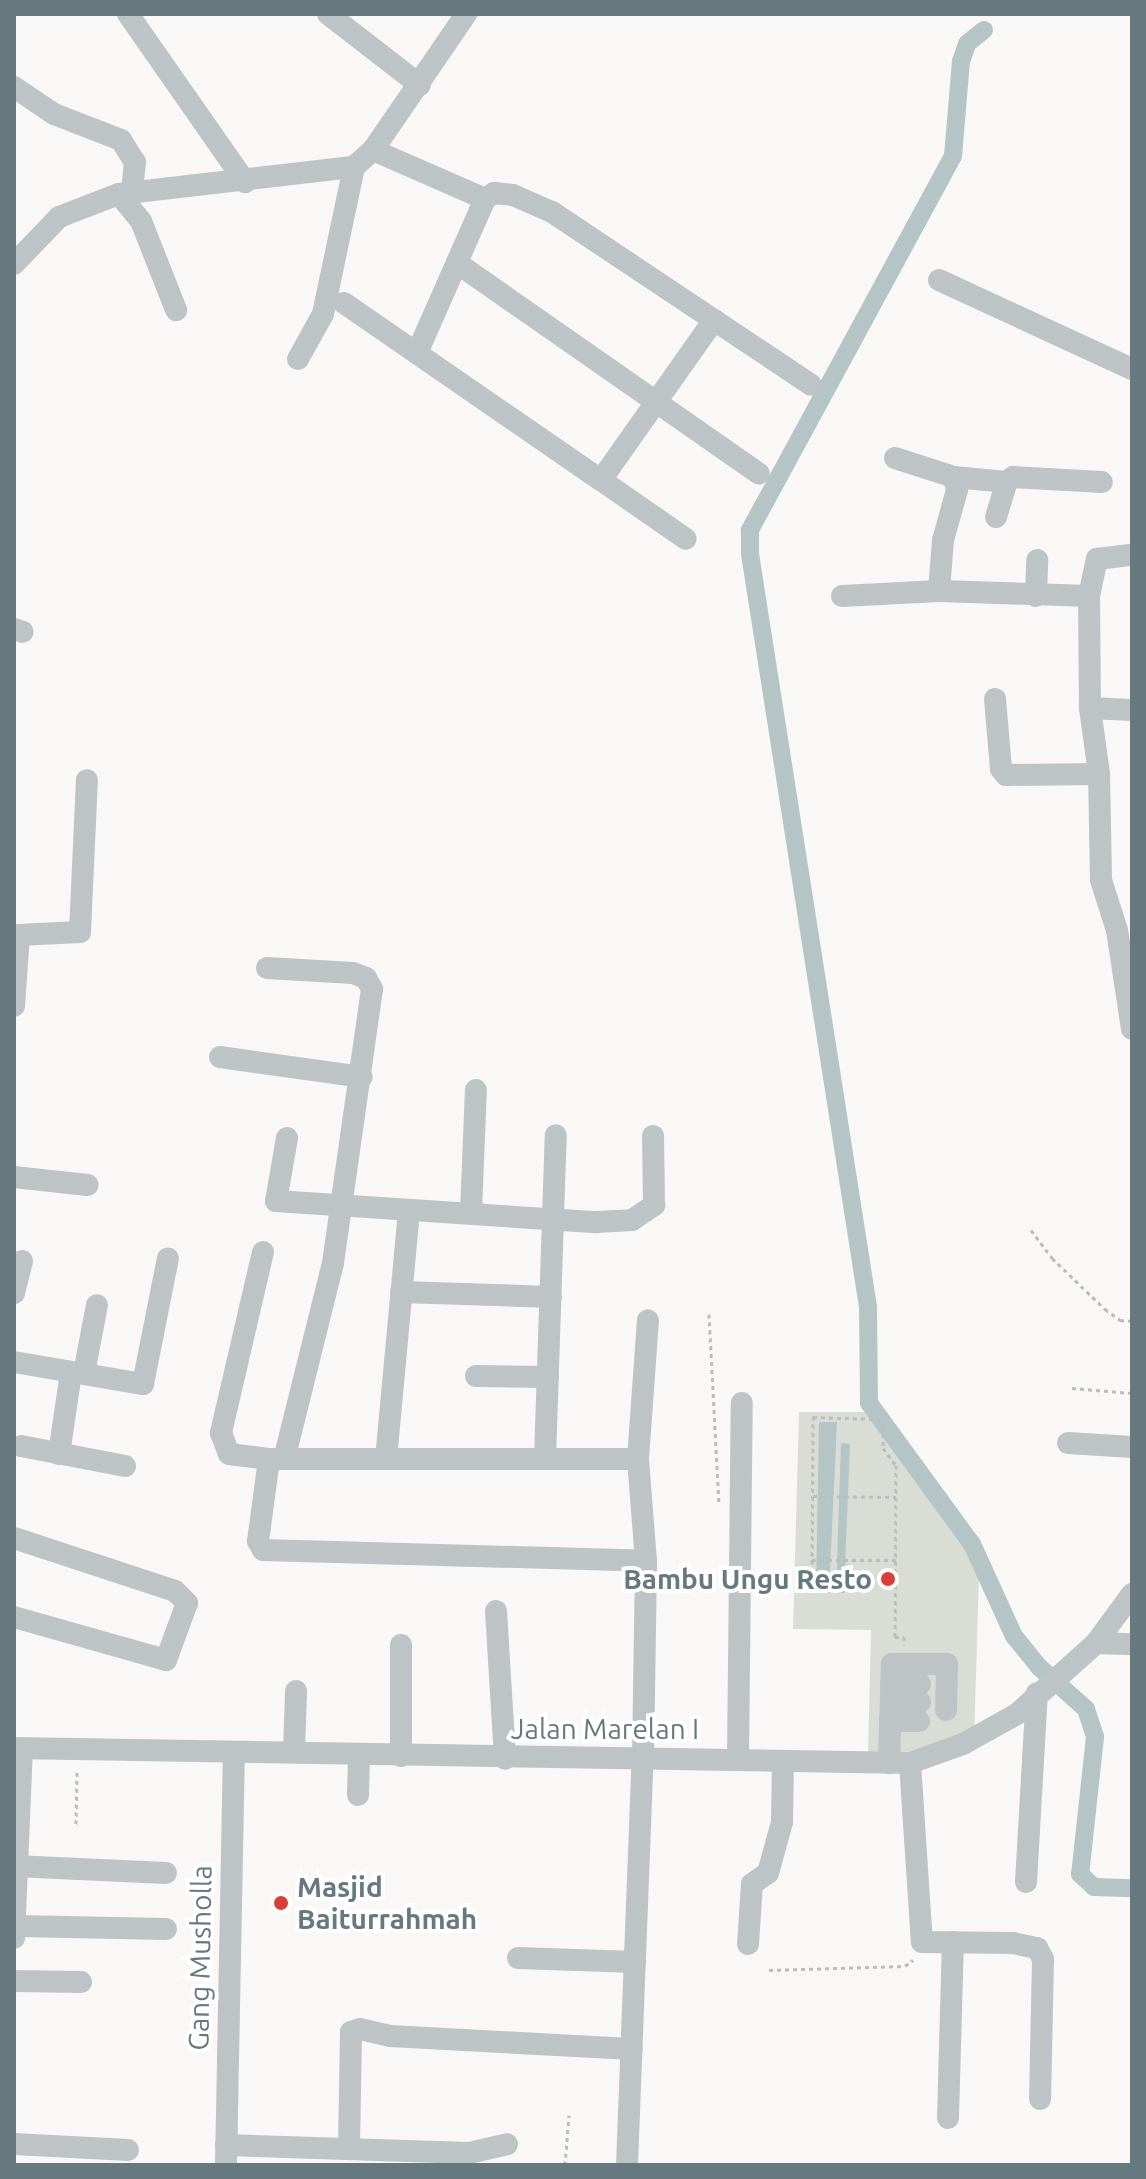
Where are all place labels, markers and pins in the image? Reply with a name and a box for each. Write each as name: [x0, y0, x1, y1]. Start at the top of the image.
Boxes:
place label: Bambu Ungu Resto: [623, 1562, 872, 1596]
marker: Bambu Ungu Resto: [879, 1570, 897, 1588]
place label: Masjid Baiturrahmah: [297, 1870, 477, 1936]
marker: Masjid Baiturrahmah: [272, 1894, 290, 1912]

